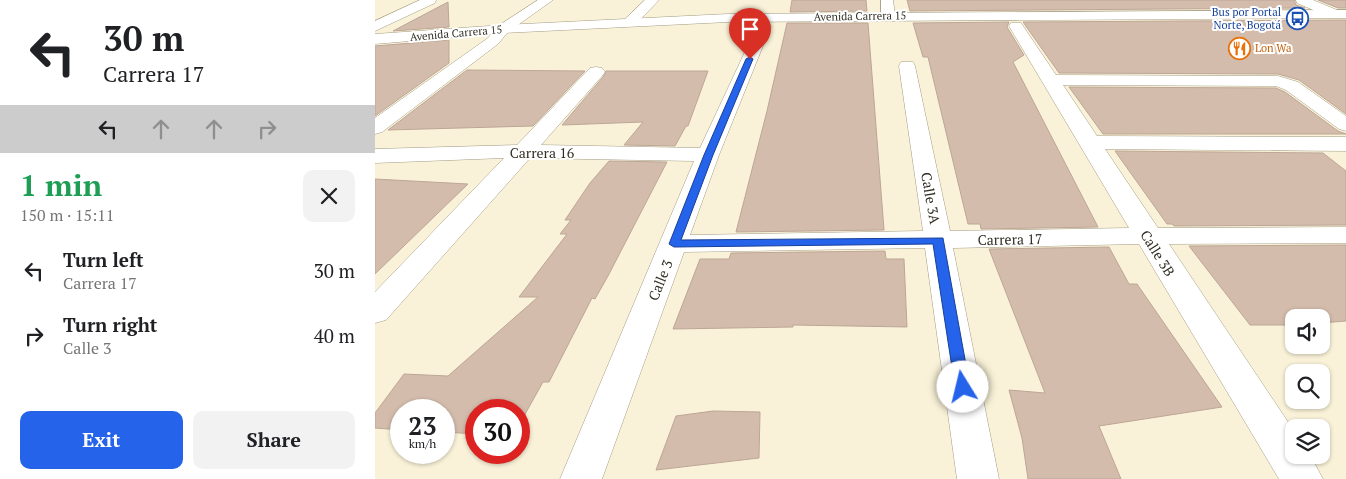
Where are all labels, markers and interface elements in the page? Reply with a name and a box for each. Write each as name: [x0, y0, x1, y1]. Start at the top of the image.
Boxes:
place label: Bus por Portal Norte, Bogotá: [1212, 5, 1281, 32]
bus stop icon: Bus por Portal Norte, Bogotá: [1285, 6, 1309, 30]
pin: [729, 8, 771, 59]
street label: Avenida Carrera 15: [814, 8, 907, 24]
text: 30 m: [103, 15, 184, 61]
icon: arrive: [736, 15, 764, 43]
icon: left: [20, 20, 85, 85]
street label: Avenida Carrera 15: [409, 22, 503, 44]
restaurant icon: Lon Wa: [1227, 36, 1251, 60]
place label: Lon Wa: [1255, 41, 1292, 55]
text: Carrera 17: [103, 59, 205, 88]
icon: left: [94, 115, 122, 143]
icon: ahead: [147, 115, 175, 143]
icon: ahead: [200, 115, 228, 143]
icon: right: [253, 115, 281, 143]
street label: Carrera 16: [510, 143, 575, 162]
text: 1 min: [20, 165, 102, 205]
button: close: [303, 170, 355, 222]
street label: Calle 3A: [917, 171, 945, 226]
text: 150 m · 15:11: [20, 204, 114, 226]
street label: Calle 3B: [1136, 226, 1180, 280]
street label: Carrera 17: [978, 229, 1042, 249]
text: Turn left: [63, 247, 144, 272]
icon: left: [20, 257, 48, 285]
street label: Calle 3: [643, 257, 677, 303]
text: 30 m: [314, 258, 355, 283]
text: Carrera 17: [63, 272, 137, 294]
map controls: [1285, 309, 1330, 464]
button: sound: [1285, 309, 1330, 354]
text: Turn right: [63, 312, 157, 337]
icon: right: [20, 322, 48, 350]
text: 40 m: [314, 323, 355, 348]
text: Calle 3: [63, 337, 111, 359]
position arrow: [936, 360, 988, 412]
button: search: [1285, 364, 1330, 409]
speed limit sign: 30: [465, 399, 530, 464]
text: 23: [408, 409, 437, 442]
button: Exit: [20, 411, 183, 469]
button: Share: [193, 411, 355, 469]
button: layers: [1285, 419, 1330, 464]
text: km/h: [409, 436, 436, 451]

